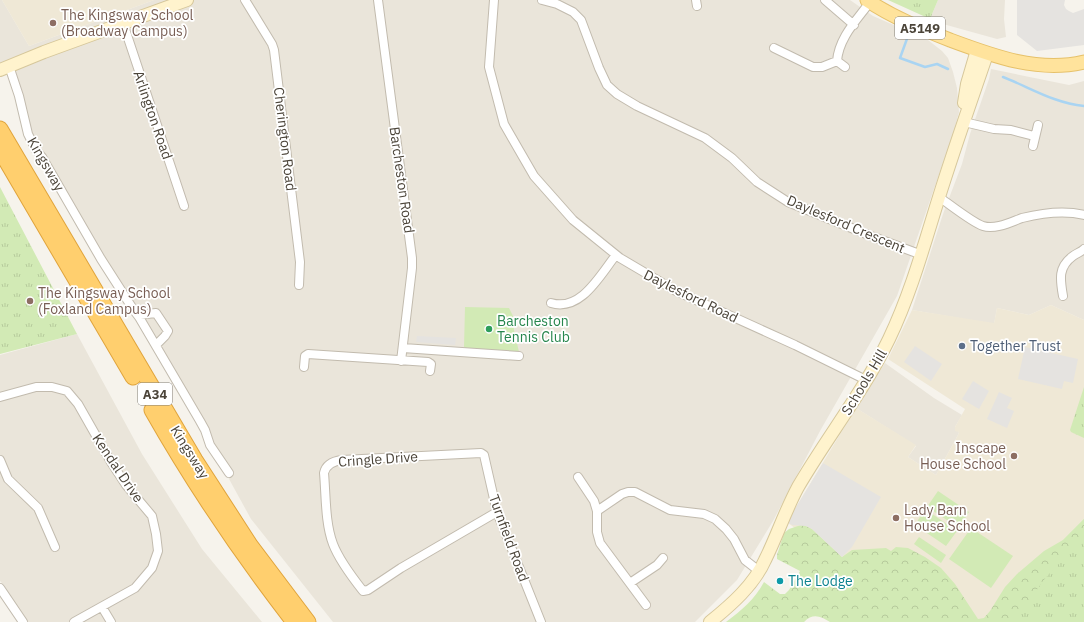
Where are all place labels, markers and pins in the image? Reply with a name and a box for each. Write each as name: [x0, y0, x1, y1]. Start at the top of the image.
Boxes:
place label: The Kingsway School (Broadway Campus): [61, 6, 193, 40]
marker: The Kingsway School (Broadway Campus): [48, 18, 58, 28]
place label: The Kingsway School (Foxland Campus): [38, 284, 170, 318]
marker: The Kingsway School (Foxland Campus): [25, 296, 35, 306]
place label: Barcheston Tennis Club: [497, 312, 570, 346]
marker: Barcheston Tennis Club: [484, 324, 494, 334]
place label: Together Trust: [970, 337, 1061, 355]
marker: Together Trust: [957, 341, 967, 351]
place label: Inscape House School: [920, 439, 1006, 473]
marker: Inscape House School: [1009, 451, 1019, 461]
place label: Lady Barn House School: [904, 501, 990, 535]
marker: Lady Barn House School: [891, 513, 901, 523]
place label: The Lodge: [788, 572, 853, 590]
marker: The Lodge: [775, 576, 785, 586]

